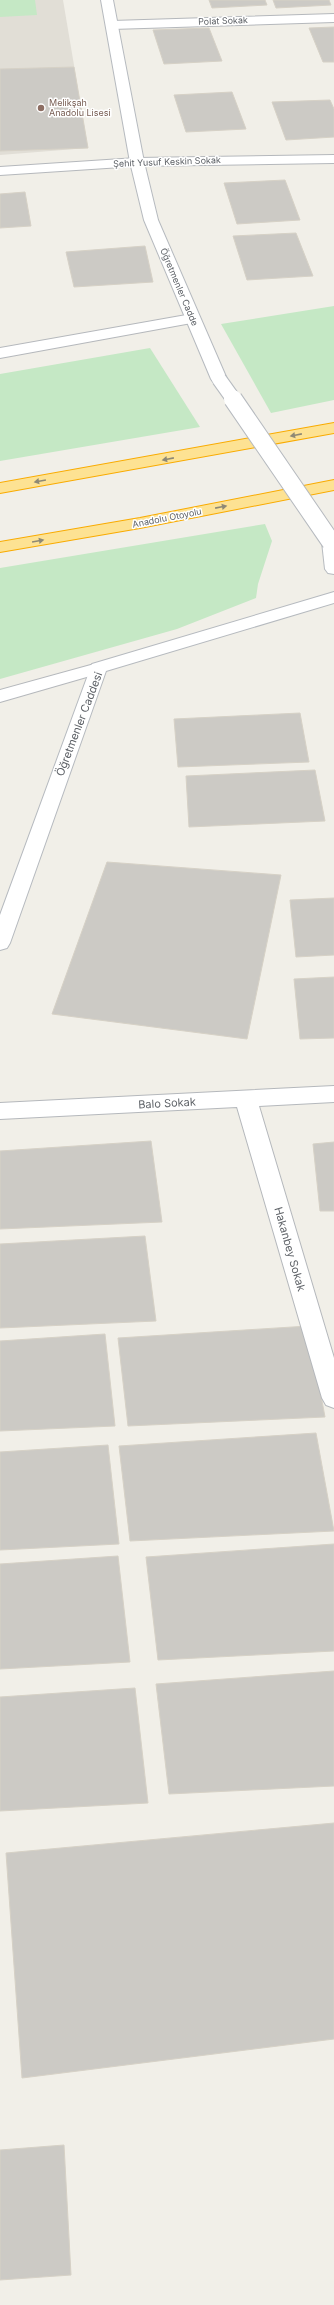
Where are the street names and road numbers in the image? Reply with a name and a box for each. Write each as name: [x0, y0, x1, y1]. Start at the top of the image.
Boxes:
street label: Polat Sokak: [198, 14, 248, 27]
street label: Şehit Yusuf Keskin Sokak: [113, 154, 221, 169]
street label: Öğretmenler Cadde: [158, 246, 201, 327]
street label: Anadolu Otoyolu: [131, 505, 202, 530]
street label: Öğretmenler Caddesi: [53, 670, 105, 778]
street label: Balo Sokak: [138, 1095, 196, 1111]
street label: Hakanbey Sokak: [271, 1205, 309, 1293]

